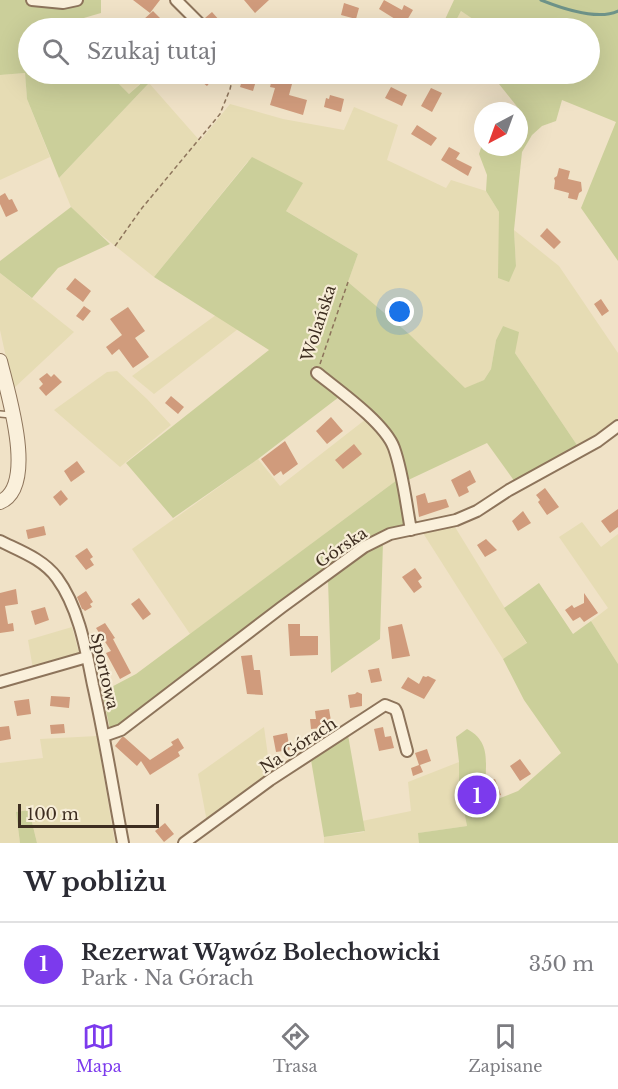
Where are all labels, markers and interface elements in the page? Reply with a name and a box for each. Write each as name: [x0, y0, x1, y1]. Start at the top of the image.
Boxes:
search box: [18, 18, 600, 84]
icon: search: [39, 35, 72, 68]
text: Szukaj tutaj: [87, 38, 217, 65]
north arrow: [474, 102, 528, 156]
street label: Wolańska: [296, 282, 340, 365]
your location: [385, 297, 414, 326]
street label: Górska: [311, 522, 371, 572]
street label: Sportowa: [87, 631, 124, 711]
street label: Na Górach: [256, 713, 340, 777]
pin: 1: [458, 772, 496, 818]
scale bar: [18, 801, 159, 828]
text: 100 m: [27, 804, 79, 824]
text: W pobliżu: [24, 866, 166, 898]
text: Rezerwat Wąwóz Bolechowicki: [81, 939, 440, 966]
text: 1: [39, 952, 48, 976]
text: 350 m: [529, 952, 594, 976]
text: Park · Na Górach: [81, 966, 254, 990]
tab: Mapa: [76, 1020, 122, 1076]
tab: Trasa: [273, 1020, 317, 1076]
tab: Zapisane: [469, 1020, 542, 1076]

